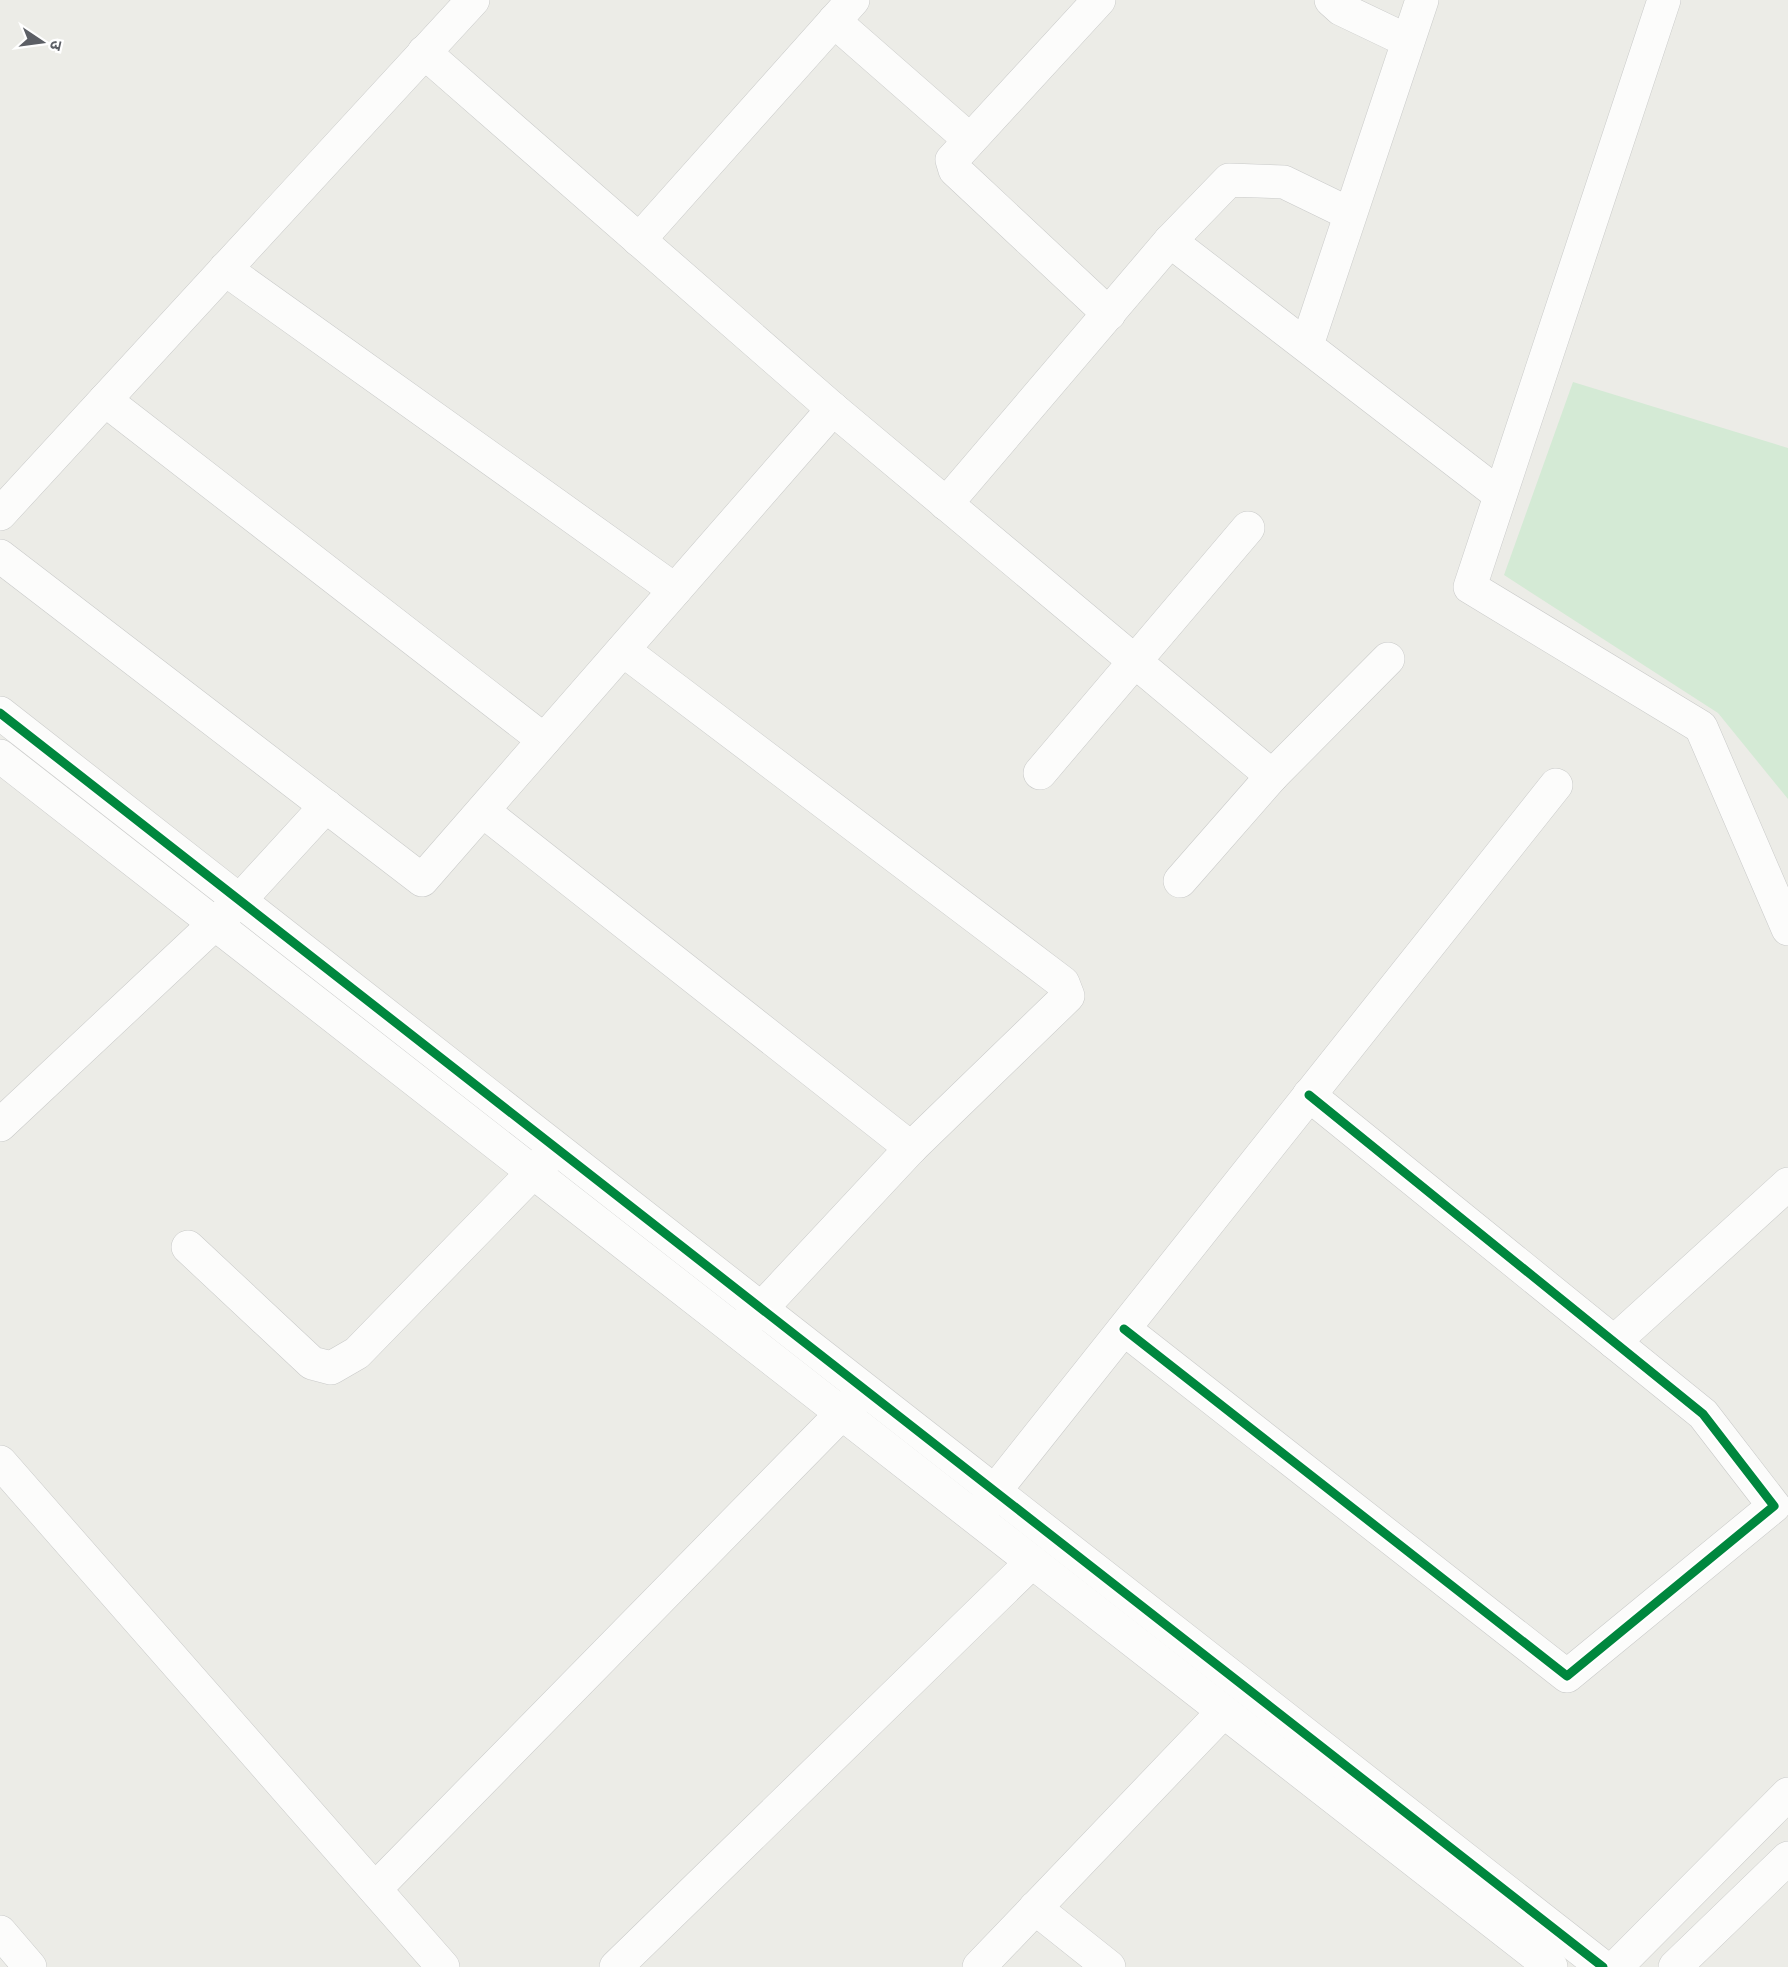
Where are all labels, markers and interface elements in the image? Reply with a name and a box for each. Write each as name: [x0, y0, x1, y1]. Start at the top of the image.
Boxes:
north arrow: [12, 12, 72, 72]
text: उ: [45, 38, 68, 53]

